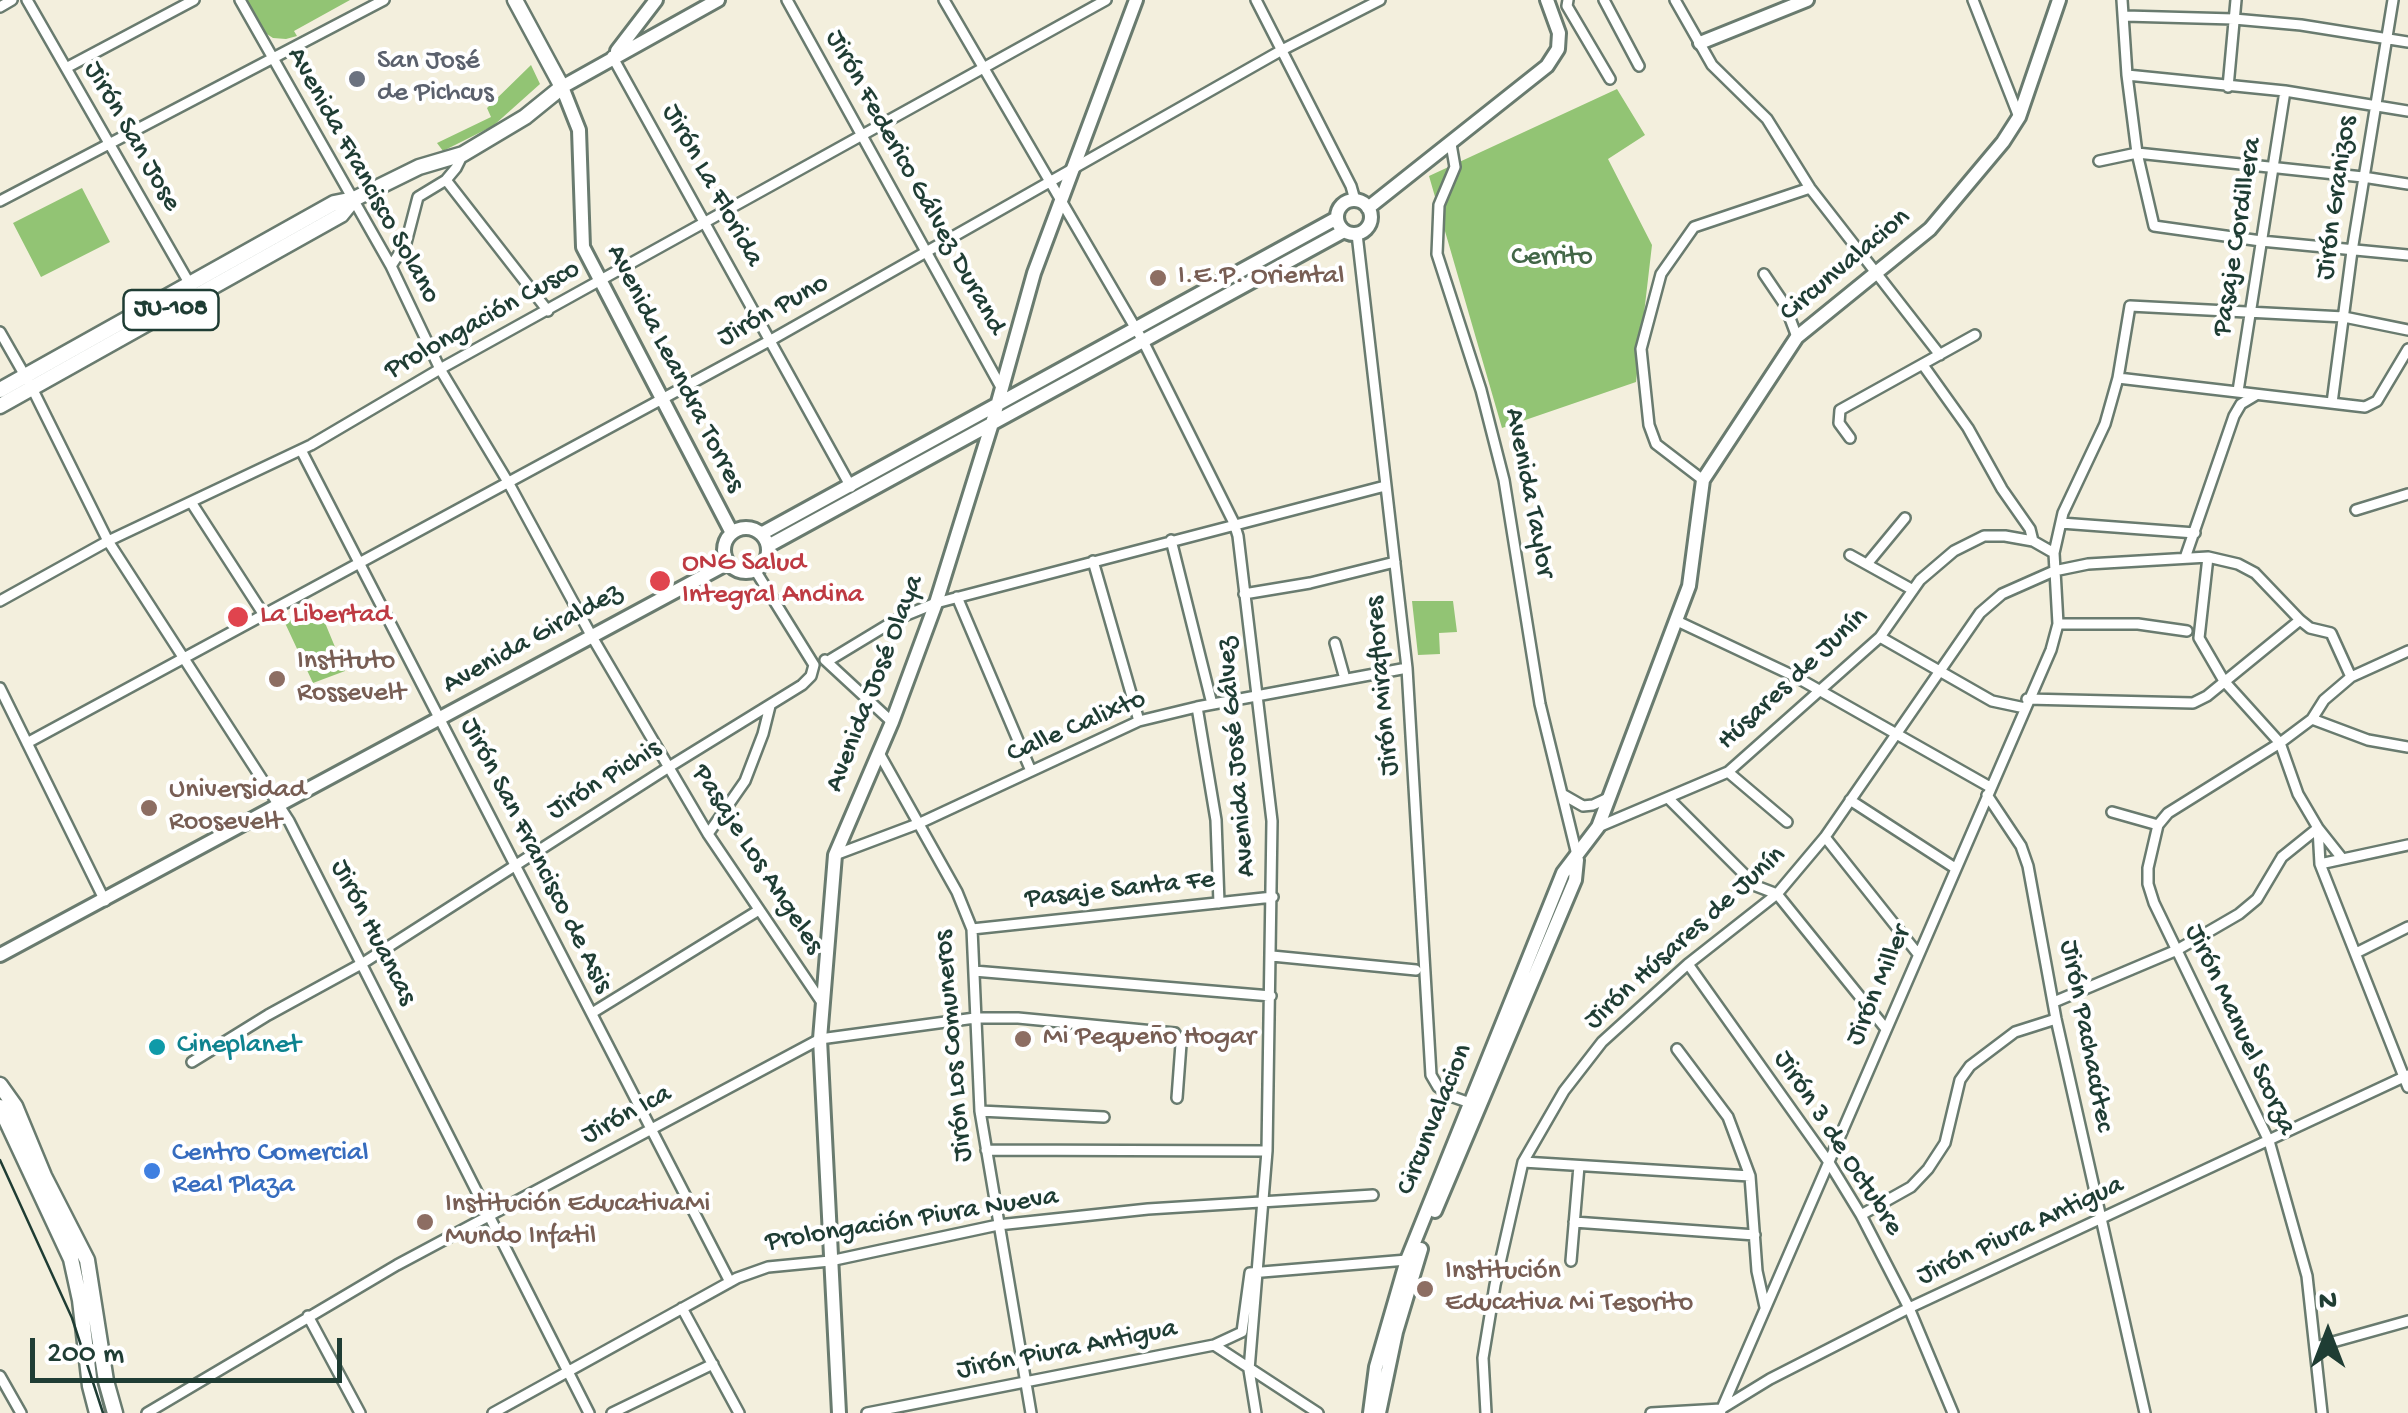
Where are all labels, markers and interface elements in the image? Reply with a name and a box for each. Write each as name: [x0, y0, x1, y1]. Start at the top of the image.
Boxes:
street label: Jirón Federico Gálvez Durand: [816, 25, 1012, 341]
street label: Avenida Francisco Solano: [277, 42, 447, 310]
place label: San José de Pichcus: [377, 46, 494, 112]
street label: Jirón San Jose: [74, 56, 188, 218]
marker: San José de Pichcus: [346, 68, 368, 90]
street label: Jirón La Florida: [653, 99, 769, 273]
street label: Jirón Granizos: [2310, 114, 2366, 282]
street label: Pasaje Cordillera: [2207, 135, 2271, 339]
street label: Circunvalacion: [1774, 202, 1918, 330]
street label: Avenida Leandra Torres: [597, 240, 751, 498]
park label: Cerrito: [1511, 242, 1593, 276]
street label: Prolongación Cusco: [379, 253, 587, 389]
place label: I.E.P. Oriental: [1178, 261, 1344, 295]
marker: I.E.P. Oriental: [1147, 267, 1169, 289]
street label: Jirón Puno: [713, 268, 835, 356]
road number: JU-108: [124, 290, 218, 330]
street label: Avenida Taylor: [1495, 405, 1561, 581]
place label: ONG Salud Integral Andina: [682, 548, 863, 614]
marker: ONG Salud Integral Andina: [647, 568, 673, 594]
street label: Avenida José Olaya: [819, 571, 933, 797]
street label: Avenida Giraldez: [437, 577, 629, 703]
street label: Jirón Miraflores: [1359, 595, 1409, 777]
place label: La Libertad: [260, 600, 391, 634]
street label: Húsares de Junín: [1711, 601, 1877, 759]
marker: La Libertad: [225, 604, 251, 630]
street label: Avenida José Gálvez: [1211, 636, 1265, 878]
place label: Instituto Rossevelt: [297, 646, 406, 712]
marker: Instituto Rossevelt: [266, 668, 288, 690]
street label: Calle Calixto: [1002, 684, 1152, 772]
street label: Jirón San Francisco de Asis: [451, 713, 619, 999]
street label: Jirón Pichis: [542, 733, 668, 829]
street label: Pasaje Los Angeles: [682, 759, 830, 961]
place label: Universidad Roosevelt: [169, 775, 306, 841]
marker: Universidad Roosevelt: [138, 797, 160, 819]
street label: Jirón Húsares de Junín: [1578, 840, 1794, 1038]
street label: Jirón Huancas: [321, 855, 423, 1011]
street label: Pasaje Santa Fe: [1024, 864, 1216, 918]
street label: Jirón Manuel Scorza: [2175, 919, 2303, 1141]
street label: Jirón Miller: [1840, 921, 1920, 1051]
street label: Jirón Los Comuneros: [928, 929, 982, 1163]
street label: Jirón Pachacútec: [2050, 937, 2120, 1135]
place label: Mi Pequeño Hogar: [1043, 1022, 1256, 1056]
marker: Mi Pequeño Hogar: [1012, 1028, 1034, 1050]
place label: Cineplanet: [177, 1030, 301, 1064]
marker: Cineplanet: [146, 1036, 168, 1058]
street label: Circunvalacion: [1390, 1039, 1482, 1201]
street label: Jirón 3 de Octubre: [1765, 1045, 1909, 1243]
street label: Jirón Ica: [576, 1078, 678, 1154]
place label: Centro Comercial Real Plaza: [172, 1138, 369, 1204]
marker: Centro Comercial Real Plaza: [141, 1160, 163, 1182]
street label: Jirón Piura Antigua: [1912, 1169, 2130, 1295]
street label: Prolongación Piura Nueva: [763, 1181, 1061, 1261]
place label: Institución EducativaMi Mundo Infatil: [445, 1189, 710, 1255]
marker: Institución EducativaMi Mundo Infatil: [414, 1211, 436, 1233]
place label: Institución Educativa Mi Tesorito: [1445, 1256, 1693, 1322]
marker: Institución Educativa Mi Tesorito: [1414, 1278, 1436, 1300]
north arrow: [2278, 1283, 2378, 1383]
text: N: [2319, 1286, 2337, 1319]
street label: Jirón Piura Antigua: [954, 1313, 1180, 1389]
scale bar: [35, 1318, 348, 1380]
text: 200 m: [47, 1338, 124, 1373]

